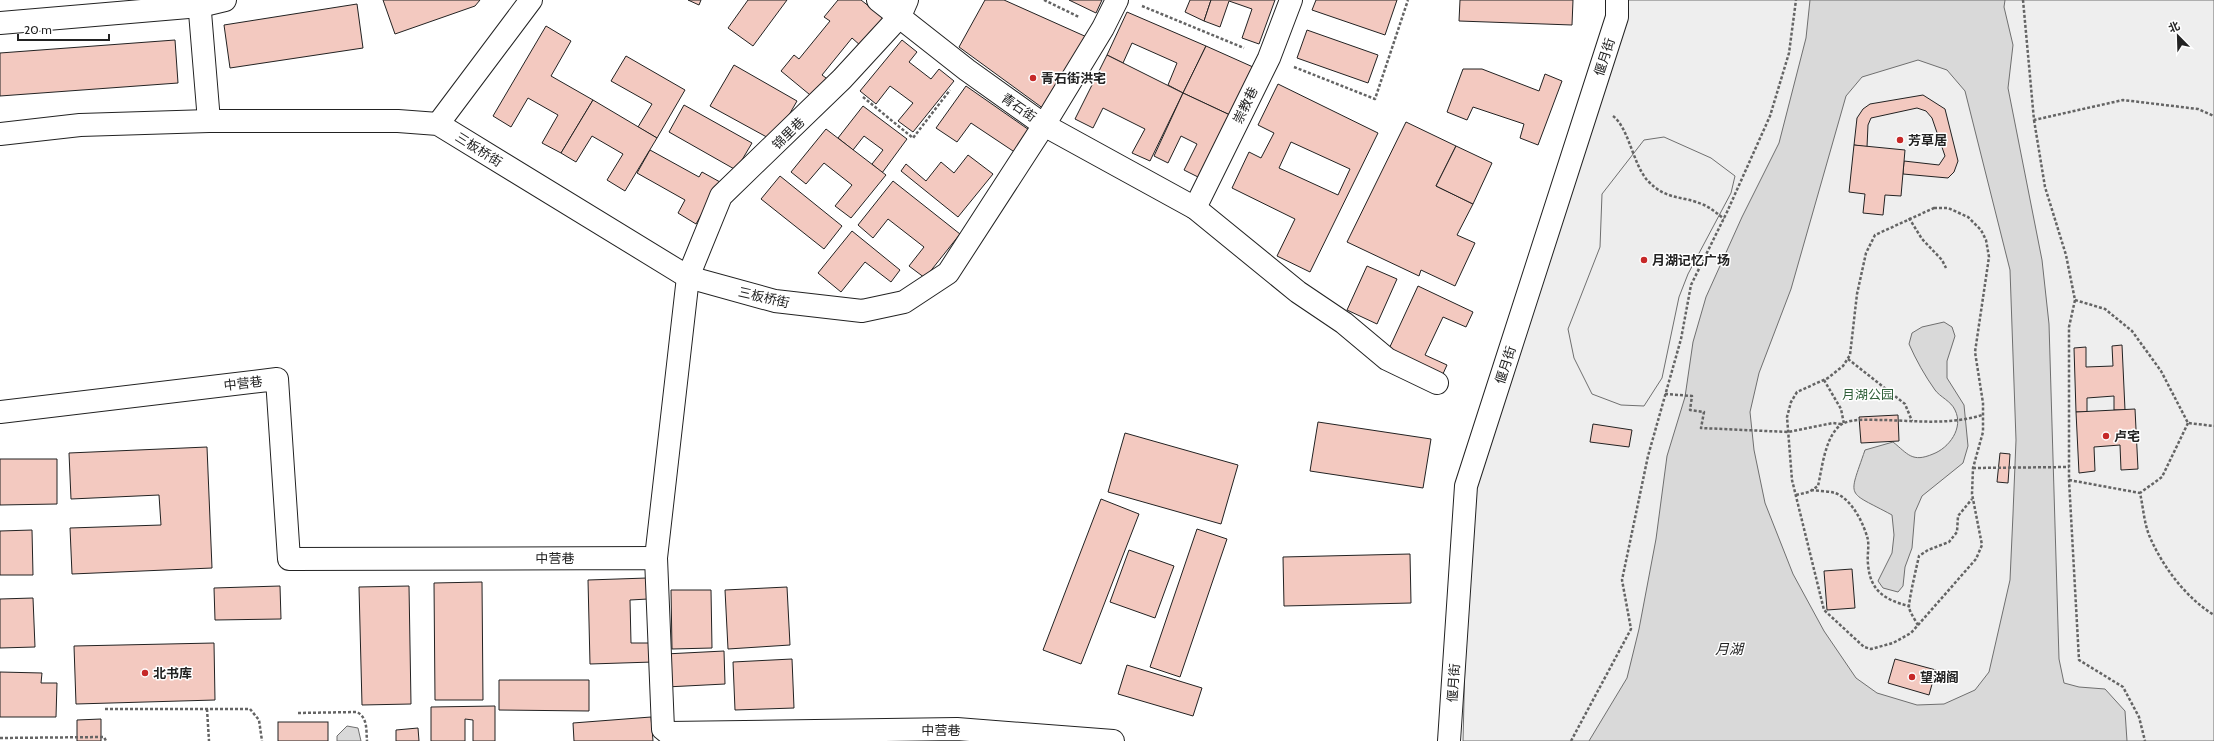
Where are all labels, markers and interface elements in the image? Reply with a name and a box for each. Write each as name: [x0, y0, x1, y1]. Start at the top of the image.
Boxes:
scale bar: [18, 16, 109, 42]
north arrow: [2158, 16, 2198, 56]
text: 北: [2166, 18, 2182, 35]
text: 20 m: [24, 22, 52, 37]
street label: 偃月街: [1590, 36, 1618, 78]
place label: 青石街洪宅: [1041, 70, 1106, 86]
marker: 青石街洪宅: [1028, 73, 1038, 83]
street label: 崇教巷: [1229, 84, 1261, 126]
street label: 青石街: [998, 89, 1040, 125]
street label: 锦里巷: [769, 114, 807, 152]
street label: 三板桥街: [453, 128, 505, 170]
place label: 芳草居: [1908, 132, 1947, 148]
marker: 芳草居: [1895, 135, 1905, 145]
place label: 月湖记忆广场: [1652, 252, 1730, 268]
marker: 月湖记忆广场: [1639, 255, 1649, 265]
street label: 三板桥街: [737, 283, 791, 311]
street label: 偃月街: [1491, 344, 1519, 386]
street label: 中营巷: [223, 373, 263, 393]
park label: 月湖公园: [1842, 386, 1894, 402]
place label: 卢宅: [2114, 428, 2140, 444]
marker: 卢宅: [2101, 431, 2111, 441]
street label: 中营巷: [535, 550, 575, 566]
water label: 月湖: [1715, 640, 1745, 658]
street label: 偃月街: [1444, 663, 1462, 703]
place label: 北书库: [153, 665, 192, 681]
marker: 北书库: [140, 668, 150, 678]
place label: 望湖阁: [1920, 669, 1959, 685]
marker: 望湖阁: [1907, 672, 1917, 682]
street label: 中营巷: [921, 722, 961, 738]

